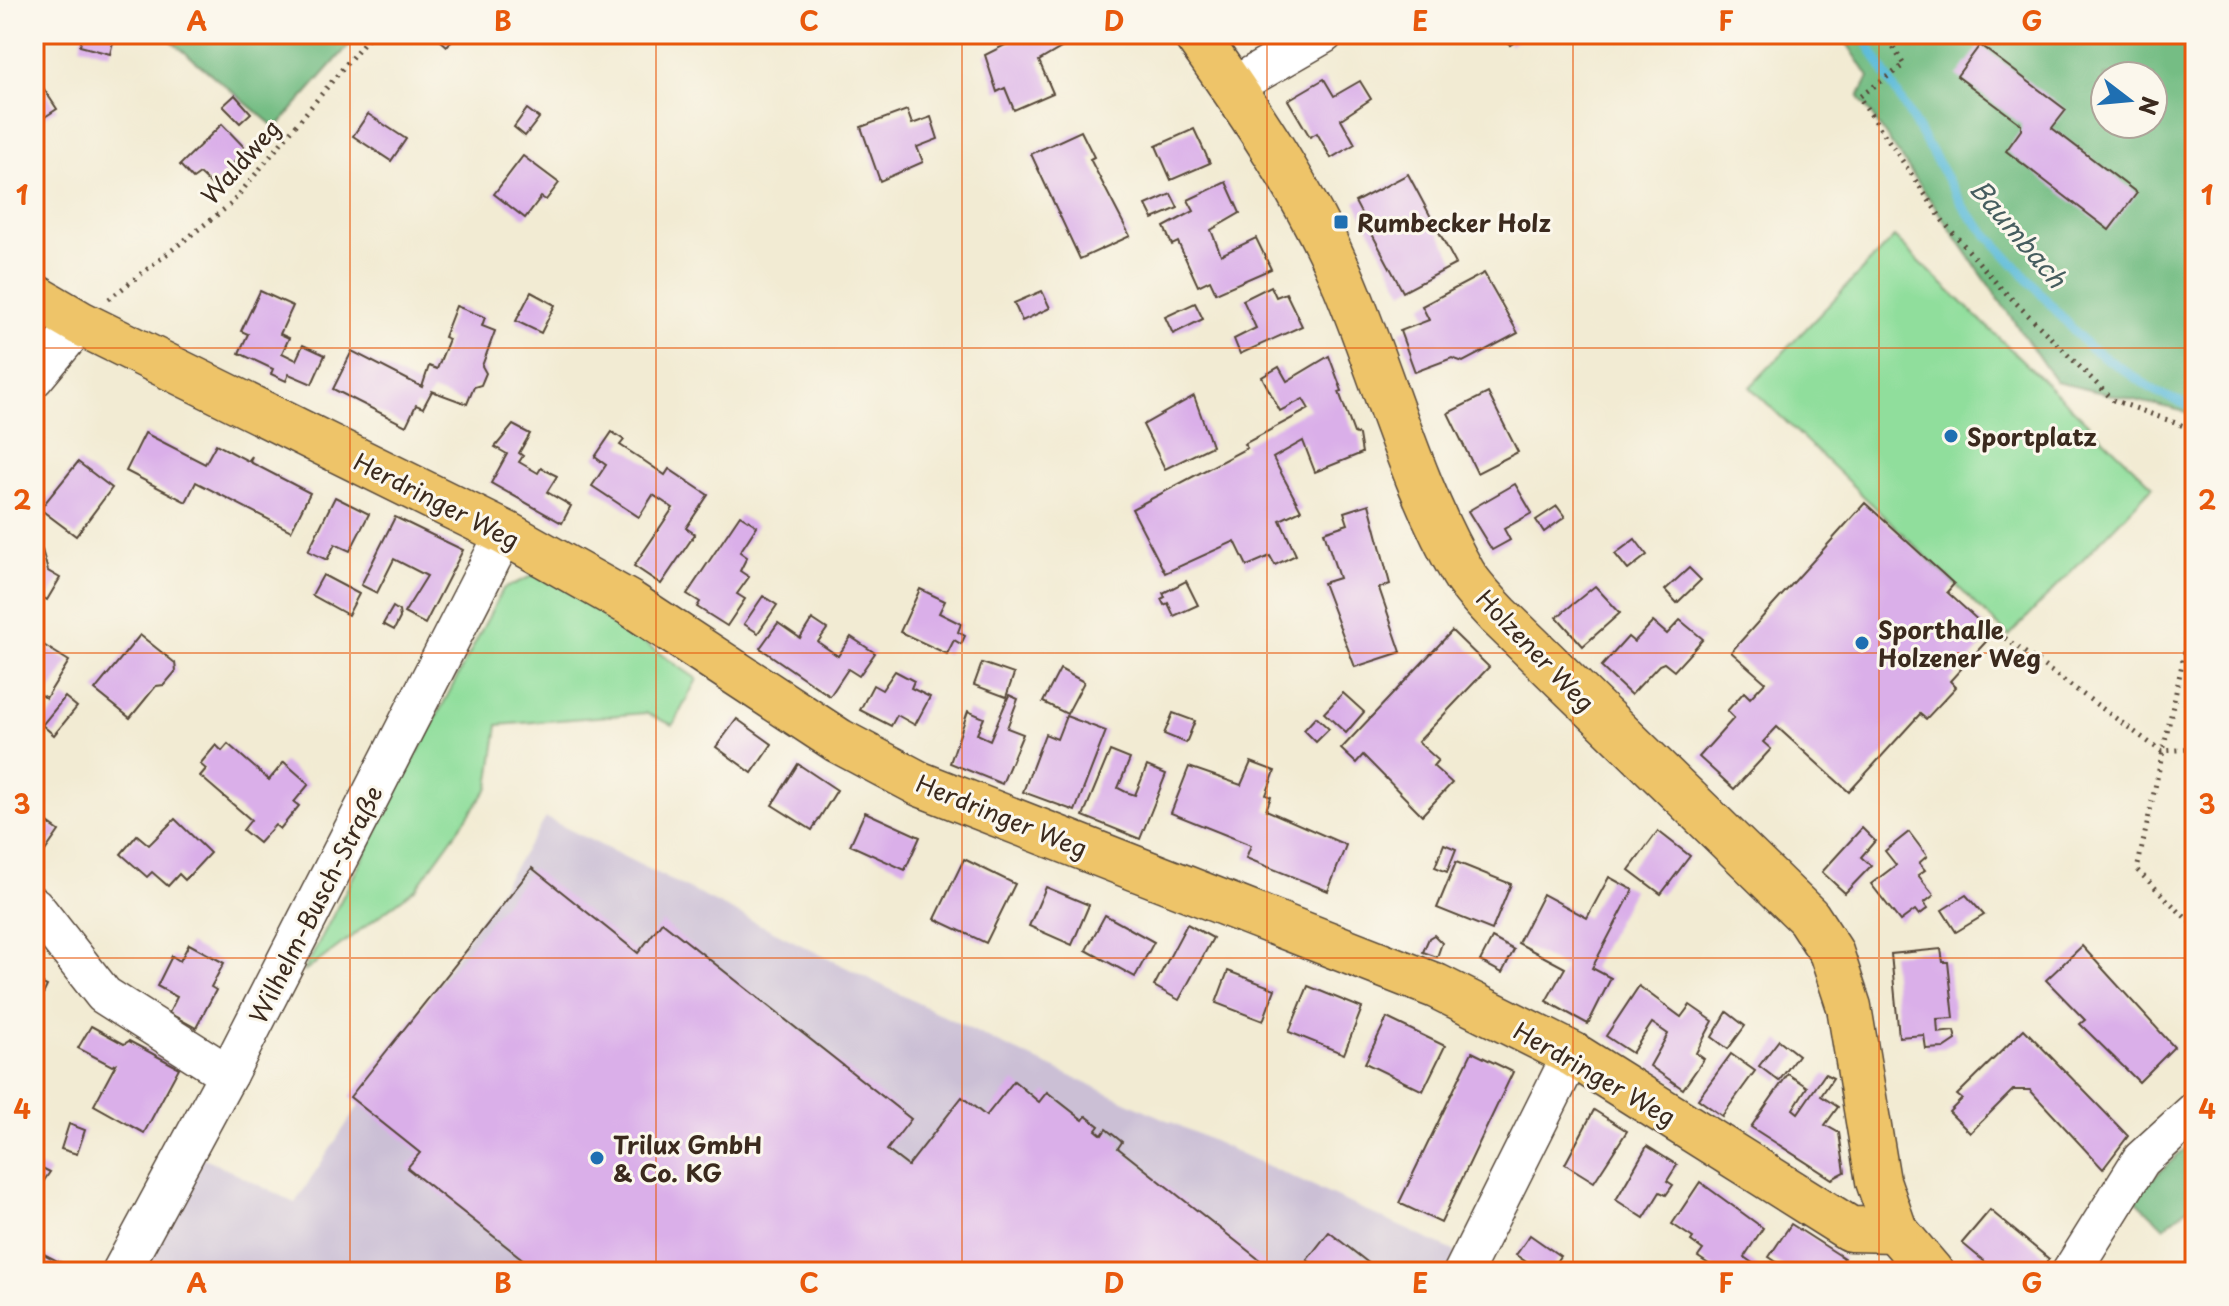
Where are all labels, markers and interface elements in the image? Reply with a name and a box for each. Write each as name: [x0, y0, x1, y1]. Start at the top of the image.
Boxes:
text: A: [187, 1, 207, 40]
text: B: [494, 1, 512, 40]
text: C: [799, 1, 819, 40]
text: D: [1104, 1, 1124, 40]
text: E: [1412, 1, 1428, 40]
text: F: [1718, 1, 1734, 40]
text: G: [2021, 1, 2043, 40]
north arrow: [2089, 60, 2169, 140]
text: N: [2131, 93, 2168, 119]
street label: Waldweg: [192, 110, 288, 212]
water label: Baumbach: [1962, 170, 2077, 297]
text: 1: [16, 175, 28, 214]
text: 1: [2201, 175, 2213, 214]
place label: Rumbecker Holz: [1357, 204, 1550, 240]
marker: Rumbecker Holz: [1332, 213, 1350, 231]
place label: Sportplatz: [1967, 418, 2097, 454]
marker: Sportplatz: [1942, 427, 1960, 445]
street label: Herdringer Weg: [348, 443, 526, 557]
text: 2: [13, 480, 31, 519]
text: 2: [2198, 480, 2216, 519]
street label: Holzener Weg: [1468, 581, 1604, 719]
place label: Sporthalle Holzener Weg: [1878, 611, 2041, 675]
marker: Sporthalle Holzener Weg: [1853, 634, 1871, 652]
street label: Herdringer Weg: [911, 764, 1093, 866]
street label: Wilhelm-Busch-Straße: [239, 779, 391, 1029]
text: 3: [13, 784, 31, 823]
text: 3: [2198, 784, 2216, 823]
street label: Herdringer Weg: [1507, 1012, 1683, 1134]
text: 4: [13, 1089, 31, 1128]
text: 4: [2198, 1089, 2216, 1128]
place label: Trilux GmbH & Co. KG: [613, 1126, 762, 1190]
marker: Trilux GmbH & Co. KG: [588, 1149, 606, 1167]
text: A: [187, 1263, 207, 1302]
text: B: [494, 1263, 512, 1302]
text: C: [799, 1263, 819, 1302]
text: D: [1104, 1263, 1124, 1302]
text: E: [1412, 1263, 1428, 1302]
text: F: [1718, 1263, 1734, 1302]
text: G: [2021, 1263, 2043, 1302]

